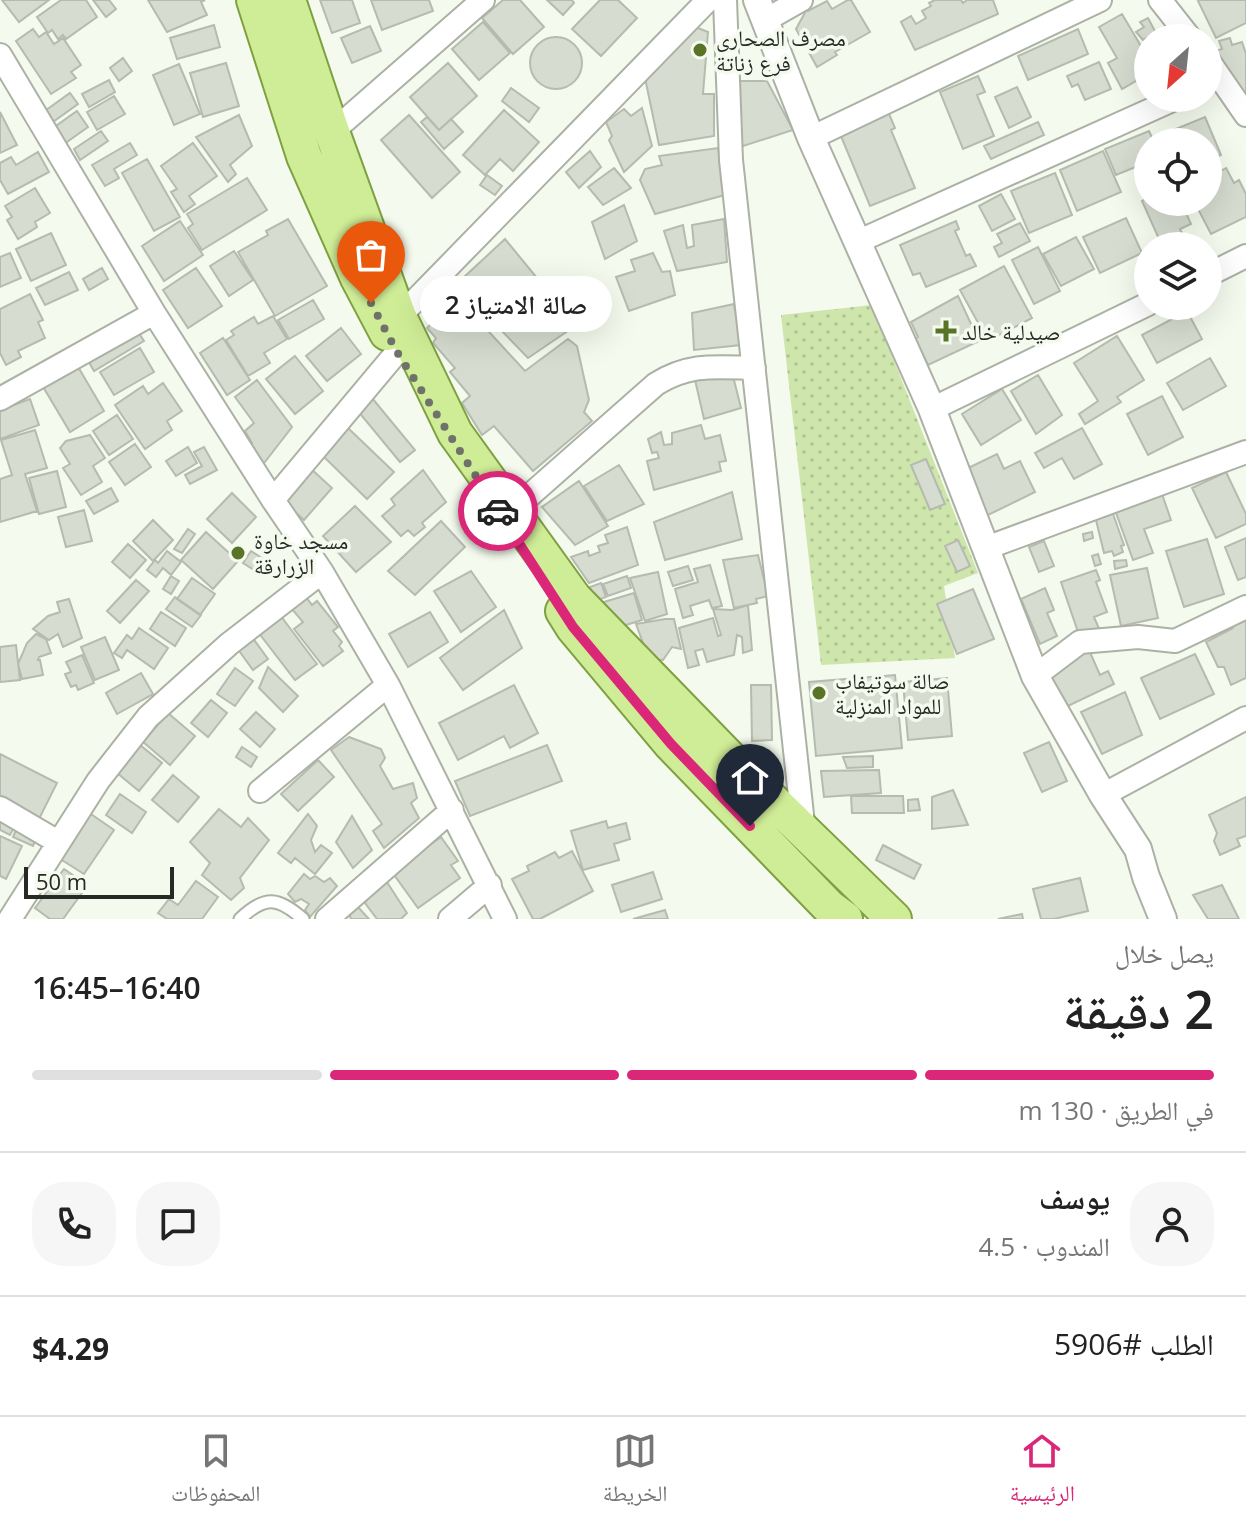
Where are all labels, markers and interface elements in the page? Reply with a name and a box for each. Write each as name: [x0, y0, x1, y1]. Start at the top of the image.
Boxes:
place label: مصرف الصحارى فرع زناتة: [716, 22, 846, 77]
north arrow: [1134, 24, 1222, 112]
map controls: [1134, 24, 1222, 320]
marker: مصرف الصحارى فرع زناتة: [691, 41, 709, 59]
button: locate: [1134, 128, 1222, 216]
pin: [337, 221, 405, 303]
button: layers: [1134, 232, 1222, 320]
icon: bag: [349, 233, 393, 277]
callout: صالة الامتياز 2: [419, 275, 611, 331]
text: صالة الامتياز 2: [445, 286, 587, 322]
place label: صيدلية خالد: [962, 316, 1061, 346]
marker: صيدلية خالد: [937, 322, 955, 340]
courier: [458, 471, 538, 551]
icon: car: [476, 489, 520, 533]
place label: مسجد خاوة الزرارقة: [254, 525, 348, 580]
marker: مسجد خاوة الزرارقة: [229, 544, 247, 562]
place label: صالة سوتيفاب للمواد المنزلية: [835, 665, 949, 720]
marker: صالة سوتيفاب للمواد المنزلية: [810, 684, 828, 702]
pin: [716, 744, 784, 826]
icon: home: [728, 756, 772, 800]
scale bar: [24, 863, 174, 899]
text: 50 m: [36, 866, 87, 896]
text: يصل خلال: [1115, 935, 1214, 971]
text: 16:40–16:45: [32, 967, 201, 1008]
text: 2 دقيقة: [1063, 973, 1214, 1044]
text: في الطريق · 130 m: [1019, 1092, 1214, 1128]
text: يوسف: [1039, 1177, 1110, 1218]
button: phone: [32, 1182, 116, 1266]
button: chat: [136, 1182, 220, 1266]
button: person: [1130, 1182, 1214, 1266]
text: المندوب · 4.5: [979, 1228, 1110, 1264]
text: الطلب #5906: [1054, 1323, 1214, 1364]
text: $4.29: [32, 1328, 109, 1369]
tab: المحفوظات: [171, 1429, 261, 1515]
tab: الخريطة: [603, 1429, 668, 1515]
tab: الرئيسية: [1010, 1429, 1075, 1515]

